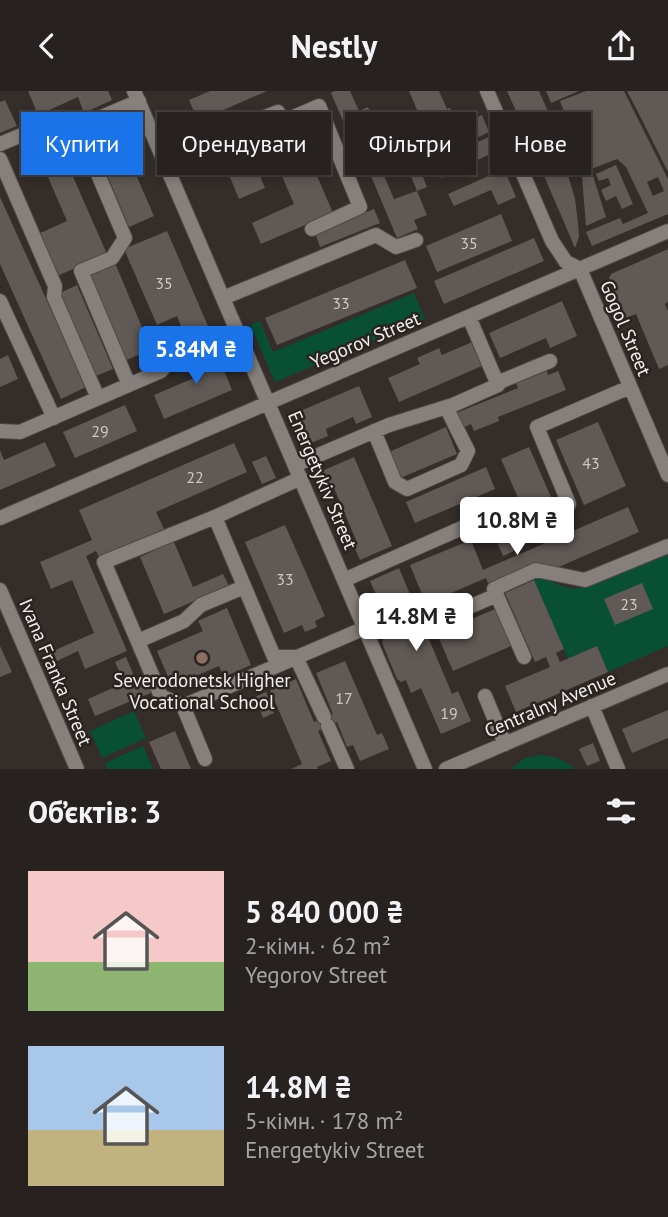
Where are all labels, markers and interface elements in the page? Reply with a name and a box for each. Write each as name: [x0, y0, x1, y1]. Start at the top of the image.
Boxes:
text: Nestly: [291, 25, 377, 67]
icon: back: [28, 27, 66, 65]
icon: share: [602, 27, 640, 65]
chip: Купити: [21, 112, 143, 175]
chip: Орендувати: [157, 112, 331, 175]
chip: Фільтри: [345, 112, 476, 175]
chip: Нове: [490, 112, 591, 175]
house number: 35: [460, 233, 478, 253]
house number: 35: [155, 273, 173, 293]
street label: Gogol Street: [595, 277, 657, 380]
house number: 33: [332, 293, 350, 313]
street label: Yegorov Street: [306, 306, 424, 374]
pin: 5.84M ₴: [131, 327, 261, 386]
text: 5.84M ₴: [155, 334, 237, 363]
street label: Energetykiv Street: [283, 407, 363, 553]
house number: 29: [91, 421, 109, 441]
house number: 43: [582, 453, 600, 473]
house number: 22: [186, 467, 204, 487]
pin: 10.8M ₴: [452, 497, 582, 557]
text: 10.8M ₴: [476, 505, 558, 534]
house number: 33: [276, 569, 294, 589]
pin: 14.8M ₴: [351, 594, 481, 653]
house number: 23: [620, 594, 638, 614]
street label: Ivana Franka Street: [14, 595, 98, 750]
text: 14.8M ₴: [375, 601, 457, 630]
marker: Severodonetsk Higher Vocational School: [194, 650, 210, 666]
street label: Centralny Avenue: [481, 666, 619, 742]
place label: Severodonetsk Higher Vocational School: [113, 668, 291, 714]
house number: 17: [335, 688, 353, 708]
house number: 19: [440, 703, 458, 723]
text: Об’єктів: 3: [28, 792, 161, 831]
icon: filters: [602, 792, 640, 830]
text: 5 840 000 ₴: [245, 892, 404, 931]
icon: home: [84, 899, 168, 983]
text: 2-кімн. · 62 m²: [245, 931, 391, 960]
text: Yegorov Street: [245, 960, 387, 989]
text: 14.8M ₴: [245, 1067, 352, 1106]
icon: home: [84, 1074, 168, 1158]
text: 5-кімн. · 178 m²: [245, 1106, 403, 1135]
text: Energetykiv Street: [245, 1135, 424, 1164]

